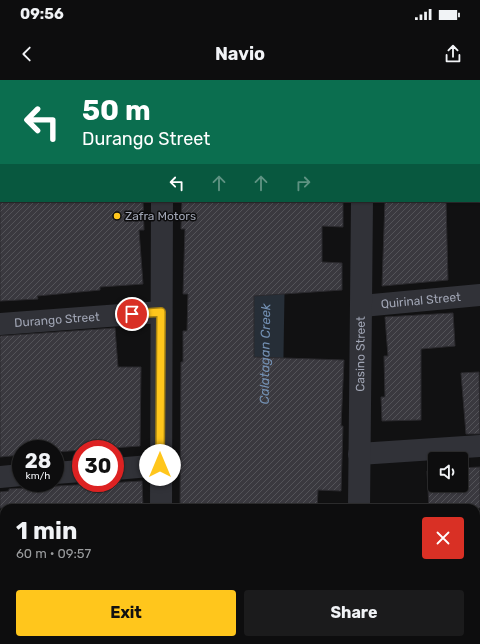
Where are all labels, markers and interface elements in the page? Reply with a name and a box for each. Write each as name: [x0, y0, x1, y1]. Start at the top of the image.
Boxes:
text: 09:56: [20, 5, 64, 23]
icon: back: [16, 43, 38, 65]
text: Navio: [215, 43, 265, 65]
icon: share: [442, 43, 464, 65]
text: 50 m: [82, 94, 151, 127]
icon: left: [16, 96, 68, 148]
text: Durango Street: [82, 128, 210, 150]
icon: left: [166, 172, 188, 194]
icon: ahead: [208, 172, 230, 194]
icon: ahead: [250, 172, 272, 194]
icon: right: [292, 172, 314, 194]
place label: Zafra Motors: [125, 209, 196, 223]
marker: Zafra Motors: [112, 211, 122, 221]
street label: Quirinal Street: [380, 290, 462, 311]
pin: [115, 297, 149, 331]
icon: arrive: [121, 303, 143, 325]
water label: Calatagan Creek: [256, 303, 273, 405]
street label: Durango Street: [14, 310, 100, 330]
street label: Casino Street: [353, 316, 368, 392]
speed limit sign: 30: [72, 440, 124, 492]
position arrow: [139, 444, 181, 486]
text: 28: [25, 449, 51, 473]
map controls: [428, 452, 468, 492]
button: sound: [428, 452, 468, 492]
text: km/h: [26, 470, 50, 482]
text: 1 min: [16, 517, 77, 545]
button: close: [422, 517, 464, 559]
text: 60 m · 09:57: [16, 546, 91, 561]
button: Exit: [16, 590, 236, 636]
button: Share: [244, 590, 464, 636]

